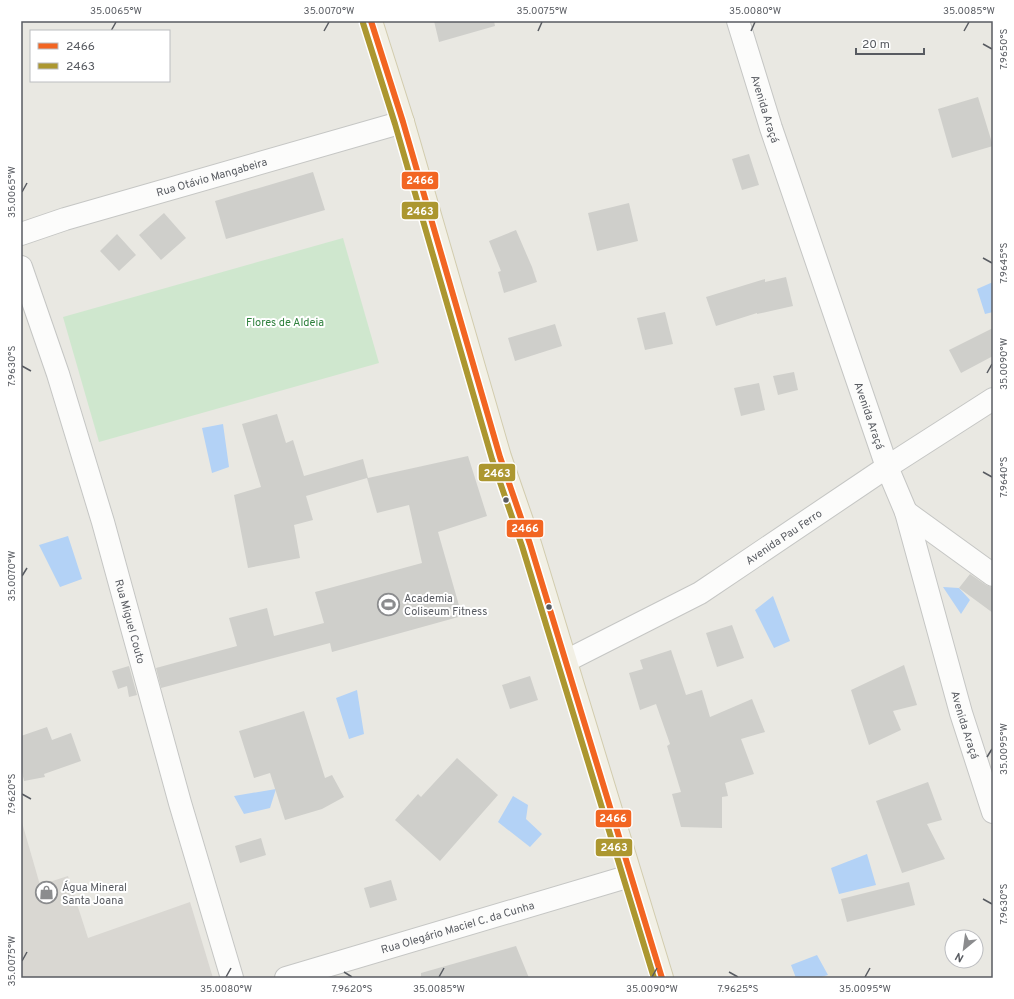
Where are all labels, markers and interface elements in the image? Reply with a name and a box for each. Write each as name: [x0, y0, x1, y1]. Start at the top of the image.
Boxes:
text: 35.0065°W: [90, 5, 142, 18]
text: 35.0070°W: [304, 5, 354, 18]
text: 35.0075°W: [517, 5, 567, 18]
text: 35.0080°W: [729, 5, 781, 18]
text: 35.0085°W: [943, 5, 995, 18]
text: 7.9650°S: [998, 28, 1011, 70]
legend: [30, 30, 170, 82]
scale bar: [856, 30, 924, 56]
text: 20 m: [862, 37, 890, 53]
text: 2466: [66, 39, 95, 55]
text: 2463: [66, 59, 95, 75]
street label: Avenida Araçá: [747, 73, 782, 145]
street label: Rua Otávio Mangabeira: [155, 155, 269, 200]
text: 35.0065°W: [6, 166, 19, 218]
line badge: 2466: [401, 171, 439, 190]
text: 2466: [406, 174, 434, 188]
line badge: 2463: [401, 201, 439, 220]
text: 2463: [406, 205, 434, 219]
text: 7.9645°S: [998, 243, 1011, 283]
park label: Flores de Aldeia: [246, 316, 324, 330]
text: 35.0090°W: [998, 338, 1011, 390]
text: 7.9630°S: [6, 346, 19, 386]
street label: Avenida Araçá: [850, 380, 887, 452]
text: 7.9640°S: [998, 456, 1011, 498]
line badge: 2463: [478, 463, 516, 482]
text: 2463: [483, 467, 511, 481]
unlabelled marker: [501, 495, 511, 505]
street label: Avenida Pau Ferro: [743, 507, 825, 568]
line badge: 2466: [506, 519, 544, 538]
text: 2466: [511, 522, 539, 536]
text: 35.0070°W: [6, 551, 19, 601]
street label: Rua Miguel Couto: [111, 578, 148, 665]
sports icon: Academia Coliseum Fitness: [375, 591, 401, 617]
place label: Academia Coliseum Fitness: [404, 592, 487, 619]
unlabelled marker: [544, 602, 554, 612]
street label: Avenida Araçá: [947, 689, 981, 761]
text: 35.0095°W: [998, 723, 1011, 775]
text: 7.9620°S: [6, 773, 19, 815]
line badge: 2466: [595, 809, 632, 828]
text: 2466: [599, 812, 627, 826]
line badge: 2463: [595, 838, 633, 857]
text: 2463: [600, 841, 628, 855]
shop icon: Água Mineral Santa Joana: [34, 880, 60, 906]
place label: Água Mineral Santa Joana: [62, 880, 127, 908]
text: 7.9630°S: [998, 884, 1011, 924]
street label: Rua Olegário Maciel C. da Cunha: [380, 899, 536, 957]
north arrow: [944, 929, 984, 969]
text: 35.0075°W: [6, 936, 19, 986]
text: N: [953, 949, 966, 965]
text: 35.0080°W: [200, 983, 252, 996]
text: 7.9620°S: [331, 983, 373, 996]
text: 35.0085°W: [413, 983, 465, 996]
text: 35.0090°W: [626, 983, 678, 996]
text: 7.9625°S: [718, 983, 758, 996]
text: 35.0095°W: [839, 983, 891, 996]

